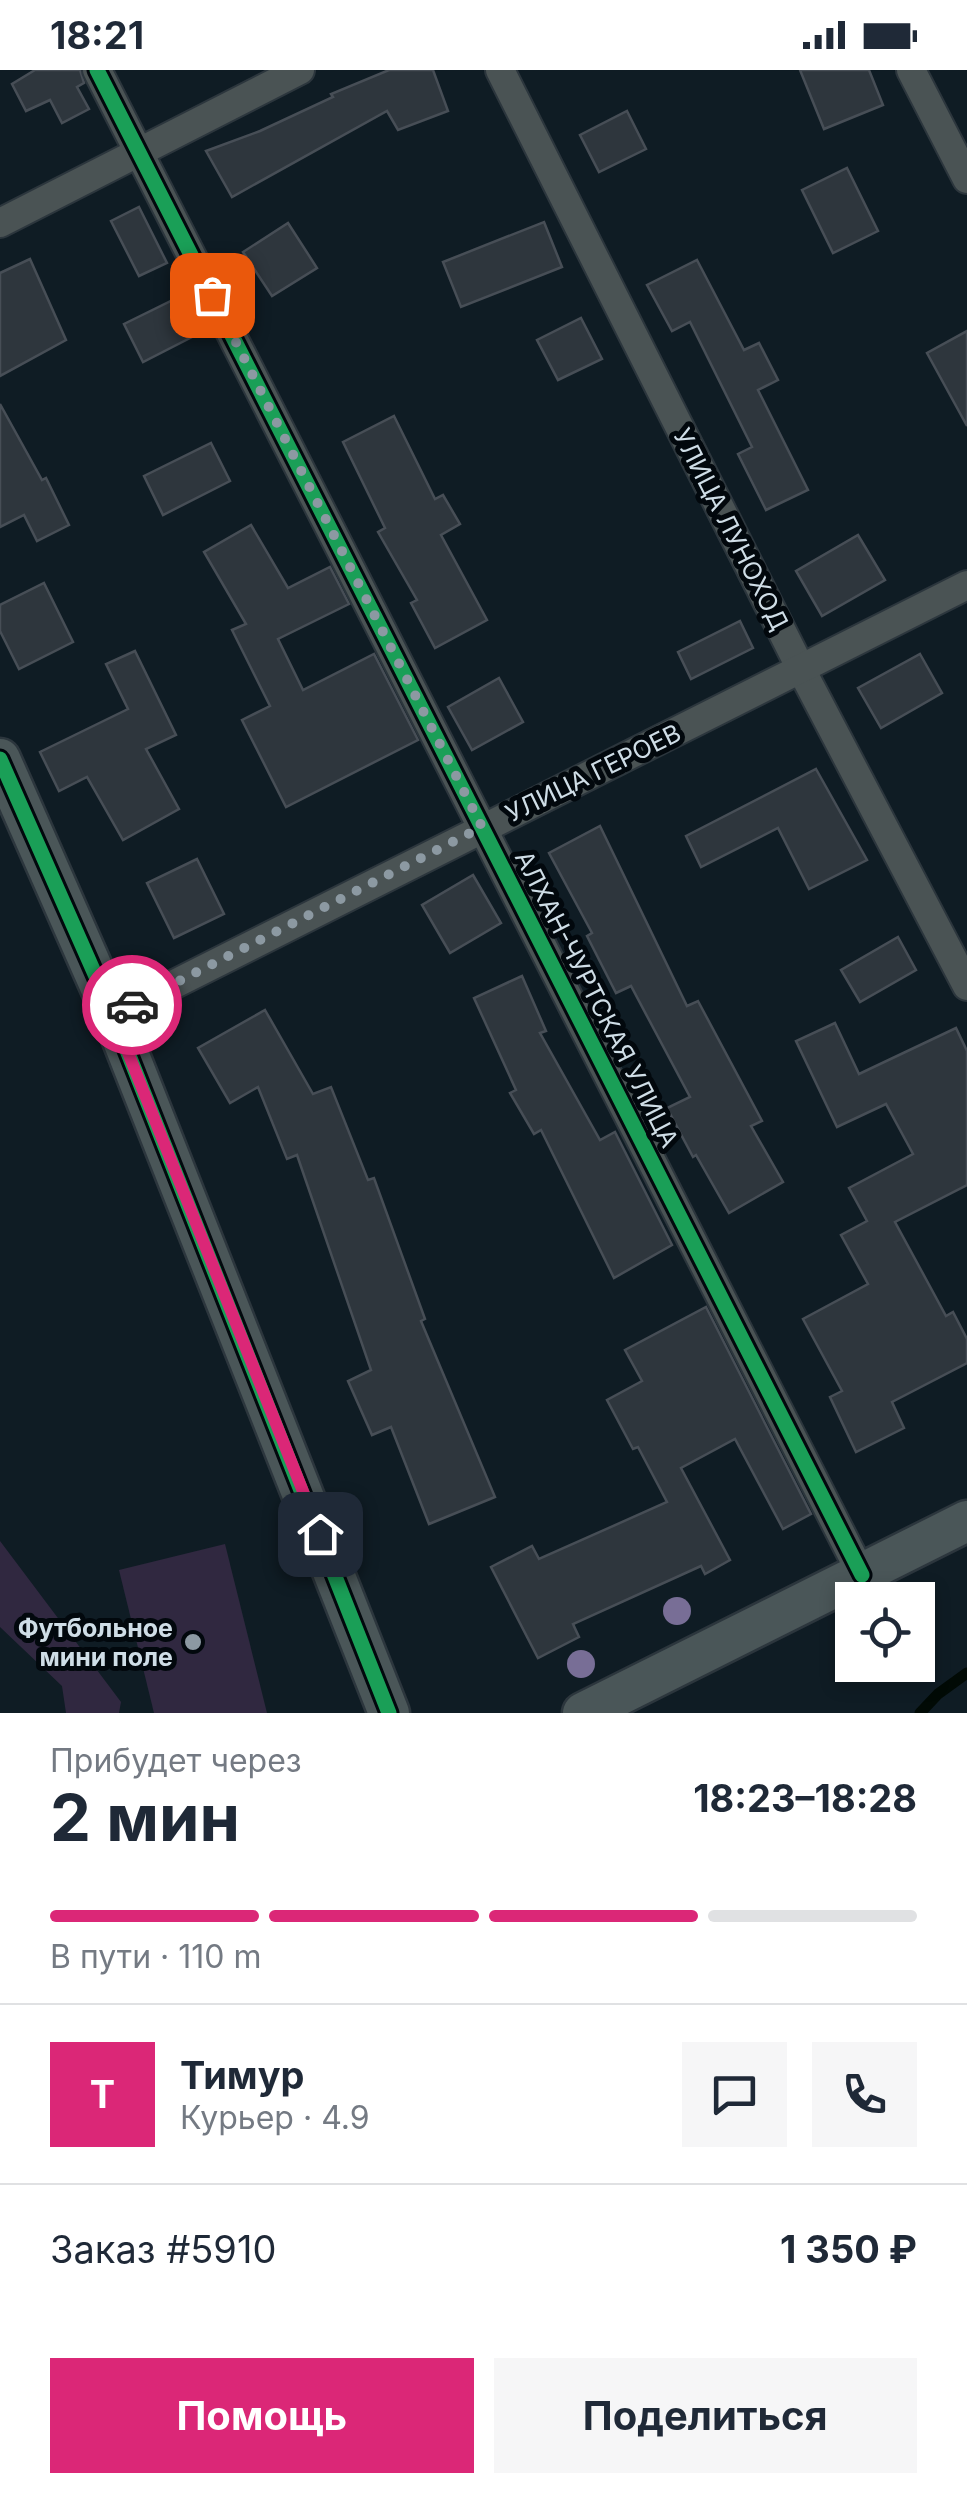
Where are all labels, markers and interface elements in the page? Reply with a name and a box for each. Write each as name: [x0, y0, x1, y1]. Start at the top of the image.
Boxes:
text: 18:21: [50, 12, 144, 58]
pin: [170, 253, 255, 338]
icon: bag: [185, 268, 240, 323]
street label: УЛИЦА ЛУНОХОД: [667, 423, 795, 635]
street label: УЛИЦА ГЕРОЕВ: [500, 718, 686, 828]
street label: АЛХАН-ЧУРТСКАЯ УЛИЦА: [509, 846, 685, 1152]
courier: [82, 955, 182, 1055]
icon: car: [105, 978, 160, 1033]
pin: [278, 1492, 363, 1577]
icon: home: [293, 1507, 348, 1562]
map controls: [835, 1582, 935, 1682]
button: locate: [835, 1582, 935, 1682]
place label: Футбольное мини поле: [18, 1613, 173, 1672]
marker: Футбольное мини поле: [182, 1631, 204, 1653]
text: Прибудет через: [50, 1741, 302, 1780]
text: 18:23–18:28: [693, 1775, 917, 1821]
text: 2 мин: [50, 1778, 240, 1857]
text: В пути · 110 m: [50, 1937, 262, 1976]
button: chat: [682, 2042, 787, 2147]
button: phone: [812, 2042, 917, 2147]
text: Тимур: [180, 2052, 305, 2098]
text: Т: [90, 2071, 115, 2117]
text: Курьер · 4.9: [180, 2098, 370, 2137]
text: Заказ #5910: [50, 2226, 276, 2272]
text: 1 350 ₽: [780, 2226, 917, 2272]
button: Помощь: [50, 2358, 474, 2473]
button: Поделиться: [494, 2358, 917, 2473]

